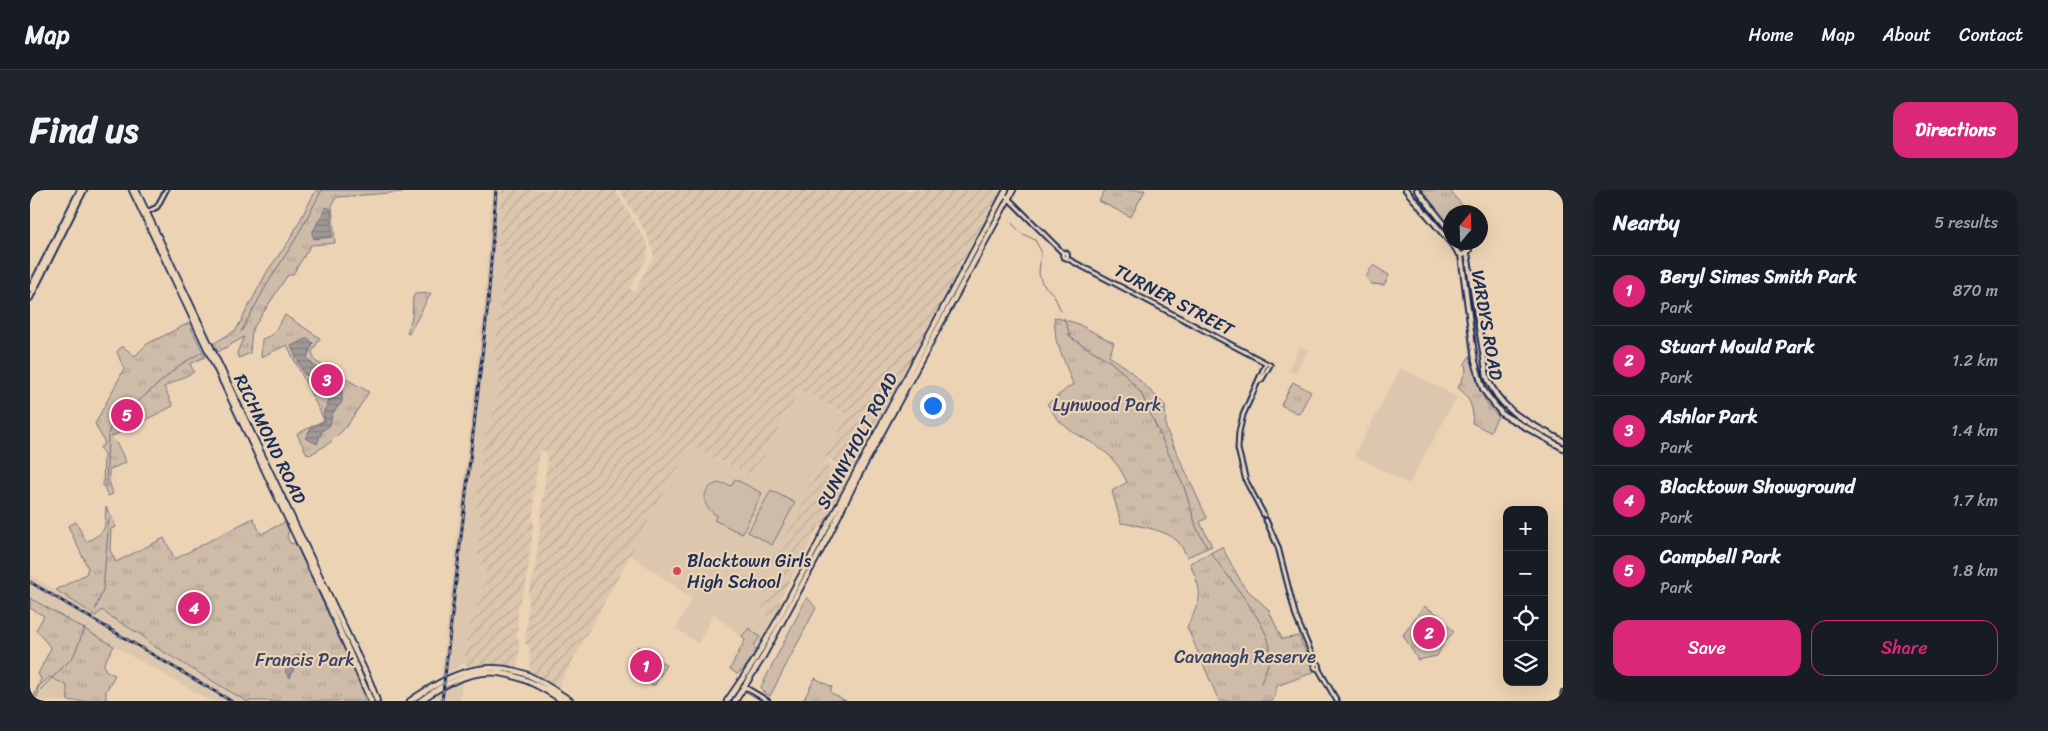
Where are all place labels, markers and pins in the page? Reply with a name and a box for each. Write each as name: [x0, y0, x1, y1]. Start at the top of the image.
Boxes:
pin: 3: [311, 361, 343, 399]
pin: 5: [111, 396, 143, 434]
place label: Blacktown Girls High School: [687, 545, 812, 598]
marker: Blacktown Girls High School: [671, 565, 683, 577]
pin: 4: [178, 589, 210, 627]
pin: 2: [1413, 614, 1445, 652]
pin: 1: [630, 647, 662, 685]

